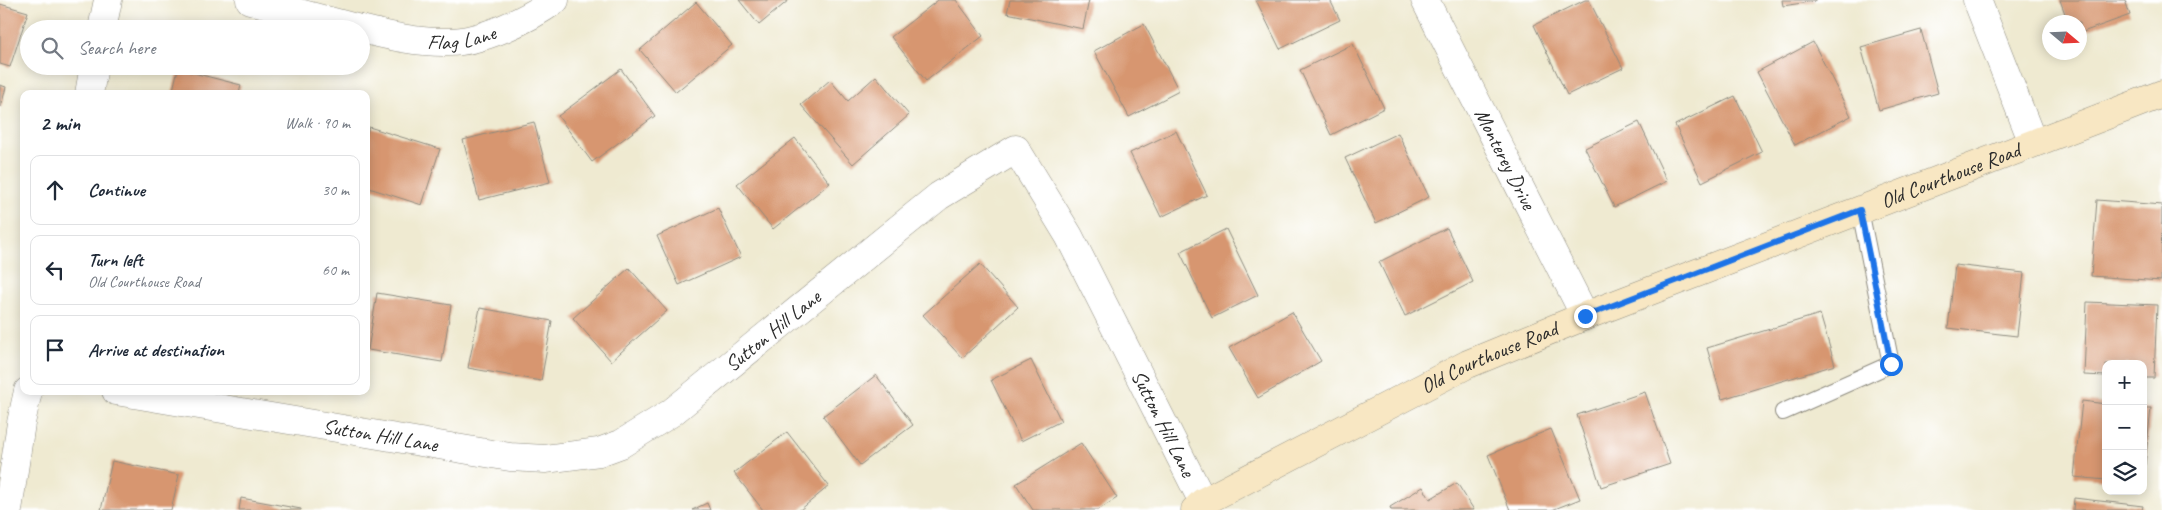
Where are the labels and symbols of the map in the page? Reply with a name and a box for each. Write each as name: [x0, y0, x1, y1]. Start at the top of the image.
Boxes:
north arrow: [2042, 15, 2087, 60]
street label: Flag Lane: [427, 19, 500, 55]
street label: Monterey Drive: [1469, 104, 1542, 215]
street label: Old Courthouse Road: [1877, 136, 2027, 214]
street label: Sutton Hill Lane: [719, 283, 827, 377]
route end: [1574, 305, 1597, 328]
street label: Old Courthouse Road: [1416, 314, 1565, 399]
route start: [1880, 353, 1903, 376]
street label: Sutton Hill Lane: [1126, 366, 1202, 482]
street label: Sutton Hill Lane: [321, 413, 441, 458]

